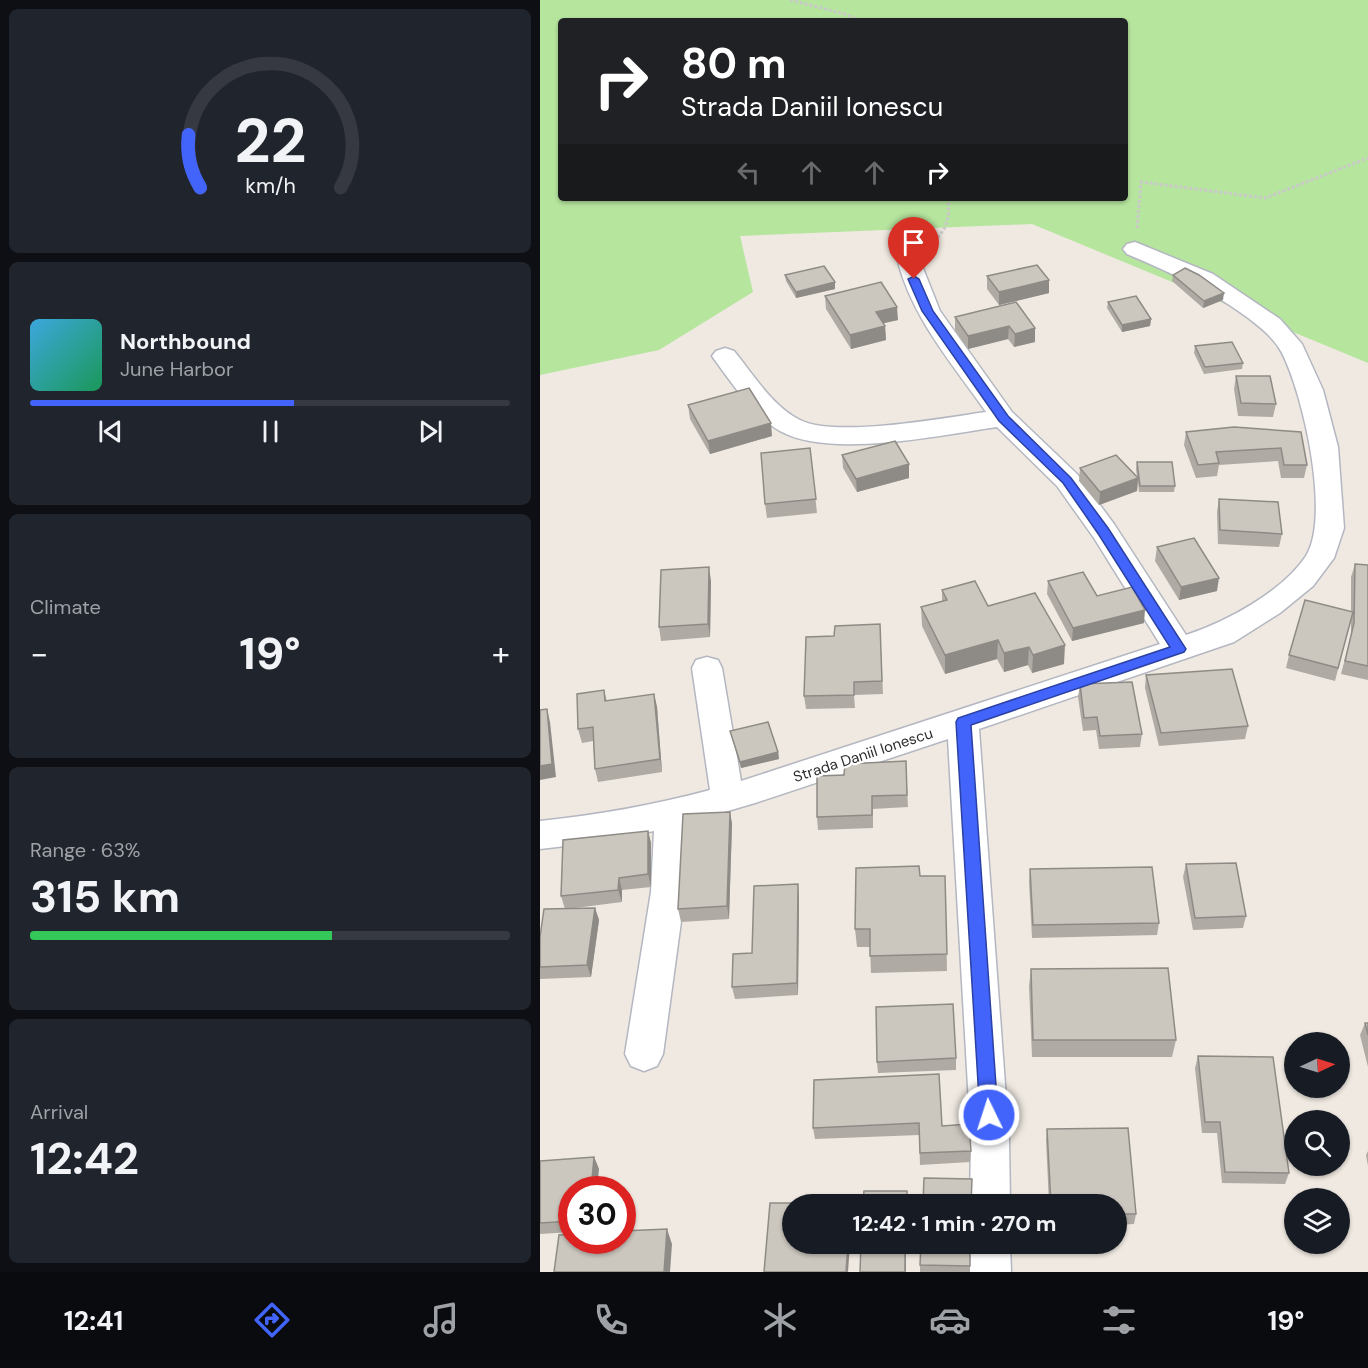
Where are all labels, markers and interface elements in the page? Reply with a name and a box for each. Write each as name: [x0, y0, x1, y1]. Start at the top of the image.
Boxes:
text: 80 m: [681, 36, 787, 91]
icon: right: [582, 42, 660, 120]
text: Strada Daniil Ionescu: [681, 89, 943, 124]
text: 22: [234, 100, 306, 181]
icon: left: [732, 156, 765, 189]
icon: ahead: [795, 156, 828, 189]
icon: ahead: [858, 156, 891, 189]
icon: right: [921, 156, 954, 189]
text: km/h: [245, 172, 295, 200]
pin: [888, 217, 939, 279]
icon: arrive: [897, 226, 930, 259]
text: Northbound: [120, 327, 251, 356]
text: June Harbor: [120, 356, 233, 382]
icon: previous: [94, 415, 127, 448]
icon: pause: [254, 415, 287, 448]
icon: next: [414, 415, 447, 448]
text: Climate: [30, 594, 101, 620]
text: 19°: [239, 624, 301, 683]
text: −: [30, 632, 48, 675]
text: +: [492, 632, 510, 675]
street label: Strada Daniil Ionescu: [791, 723, 935, 787]
text: Range · 63%: [30, 837, 140, 863]
text: 315 km: [30, 867, 180, 926]
north arrow: [1284, 1032, 1350, 1098]
map controls: [1284, 1032, 1350, 1254]
position arrow: [957, 1083, 1021, 1147]
text: Arrival: [30, 1099, 88, 1125]
button: search: [1284, 1110, 1350, 1176]
text: 12:42: [30, 1129, 139, 1188]
speed limit sign: 30: [558, 1176, 636, 1254]
button: layers: [1284, 1188, 1350, 1254]
text: 12:42 · 1 min · 270 m: [852, 1209, 1057, 1238]
icon: directions: [251, 1299, 293, 1341]
icon: music: [420, 1299, 462, 1341]
icon: phone: [590, 1299, 632, 1341]
icon: climate: [759, 1299, 801, 1341]
icon: car: [929, 1299, 971, 1341]
icon: filters: [1098, 1299, 1140, 1341]
text: 12:41: [64, 1303, 123, 1338]
text: 19°: [1267, 1303, 1304, 1338]

